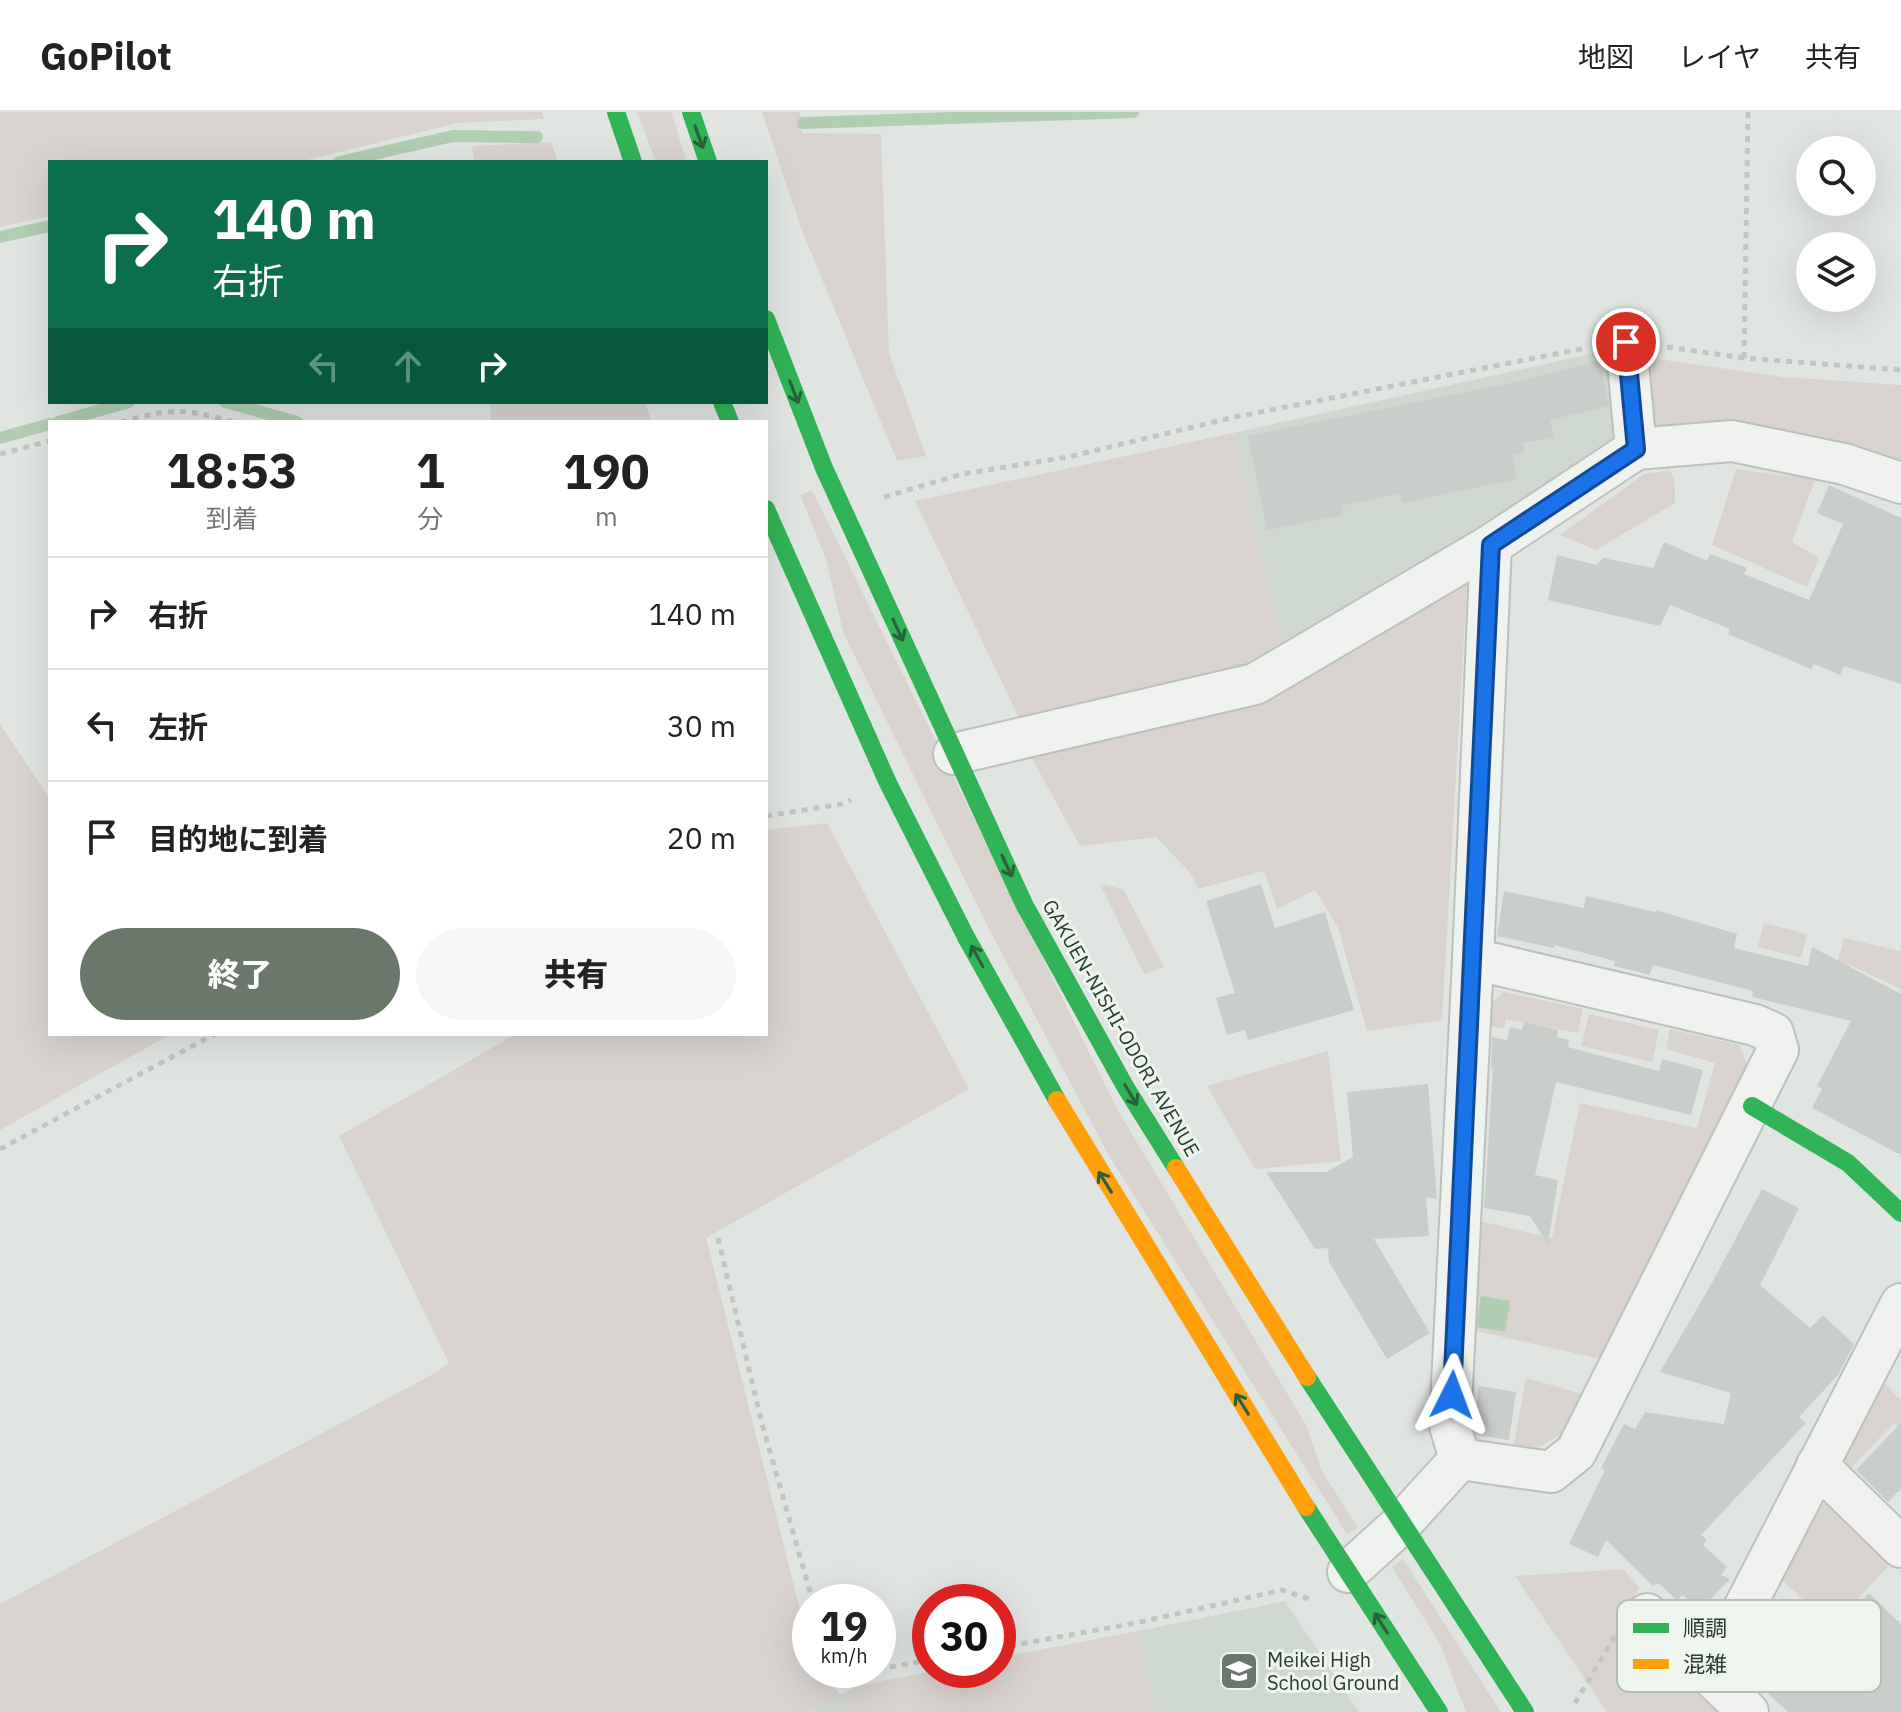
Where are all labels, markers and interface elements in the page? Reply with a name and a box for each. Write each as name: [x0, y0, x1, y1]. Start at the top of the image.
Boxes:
text: GoPilot: [40, 31, 172, 80]
text: 地図: [1578, 38, 1634, 75]
text: レイヤ: [1678, 38, 1761, 75]
text: 共有: [1805, 38, 1861, 75]
one-way arrow: [693, 124, 708, 149]
map controls: [1796, 136, 1876, 312]
button: search: [1796, 136, 1876, 216]
text: 140 m: [212, 182, 376, 254]
icon: right: [80, 192, 184, 296]
button: layers: [1796, 232, 1876, 312]
text: 右折: [212, 257, 284, 304]
pin: [1592, 308, 1660, 376]
icon: arrive: [1604, 320, 1648, 364]
icon: left: [302, 344, 346, 388]
icon: ahead: [386, 344, 430, 388]
icon: right: [470, 344, 514, 388]
one-way arrow: [788, 379, 802, 404]
text: 18:53: [166, 439, 297, 501]
text: 1: [416, 439, 445, 501]
text: 190: [563, 440, 650, 502]
text: m: [595, 499, 618, 533]
text: 到着: [206, 501, 258, 535]
text: 分: [417, 501, 443, 535]
icon: right: [80, 591, 124, 635]
text: 140 m: [649, 594, 736, 633]
text: 右折: [148, 595, 208, 634]
one-way arrow: [891, 618, 906, 642]
icon: left: [80, 703, 124, 747]
text: 30 m: [667, 706, 736, 745]
text: 左折: [148, 707, 208, 746]
icon: arrive: [80, 815, 124, 859]
text: 20 m: [667, 818, 736, 857]
text: 目的地に到着: [148, 819, 328, 858]
one-way arrow: [1000, 854, 1015, 878]
street label: GAKUEN-NISHI-ODORI AVENUE: [1037, 894, 1206, 1161]
button: 終了: [80, 928, 400, 1020]
button: 共有: [416, 928, 736, 1020]
one-way arrow: [969, 945, 985, 968]
one-way arrow: [1123, 1083, 1139, 1106]
one-way arrow: [1097, 1171, 1113, 1194]
position arrow: [1410, 1353, 1494, 1437]
one-way arrow: [1233, 1393, 1250, 1415]
speed limit sign: 30: [912, 1584, 1016, 1688]
text: 19: [820, 1600, 868, 1652]
legend: [1617, 1600, 1881, 1692]
one-way arrow: [1373, 1612, 1389, 1635]
text: 順調: [1683, 1613, 1727, 1642]
text: km/h: [820, 1642, 868, 1669]
place label: Meikei High School Ground: [1267, 1646, 1399, 1696]
text: 混雑: [1683, 1649, 1727, 1678]
school or university icon: Meikei High School Ground: [1218, 1650, 1260, 1692]

